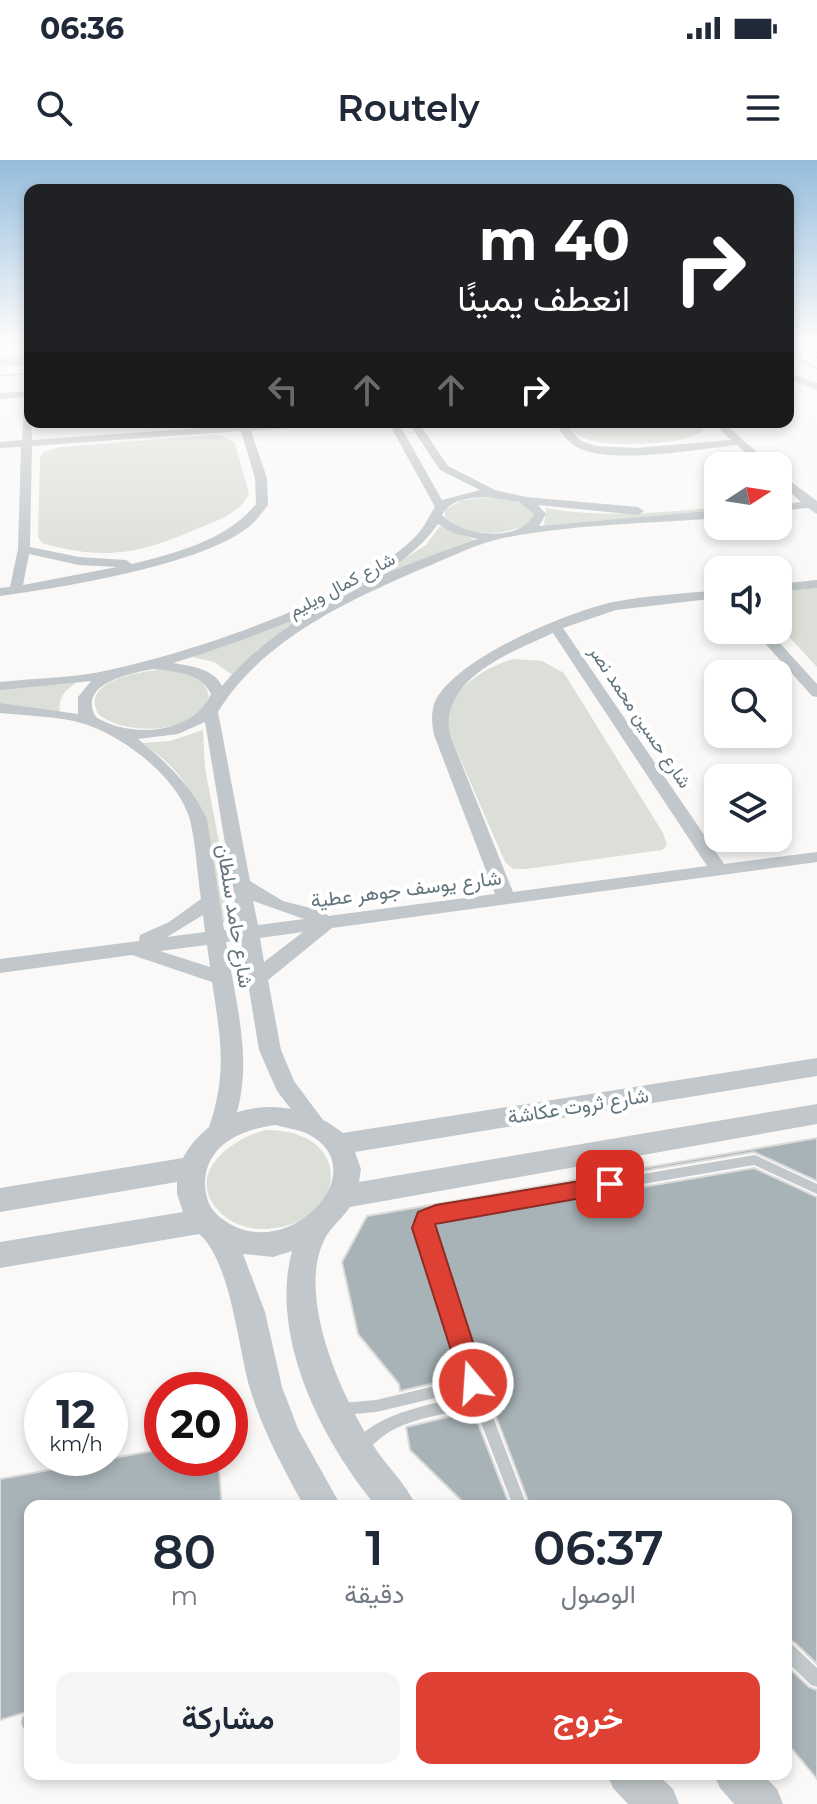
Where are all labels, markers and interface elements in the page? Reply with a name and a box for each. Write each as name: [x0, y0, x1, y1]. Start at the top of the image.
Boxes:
text: 06:36: [40, 10, 124, 47]
icon: search: [32, 86, 76, 130]
text: Routely: [337, 86, 480, 130]
icon: menu: [741, 86, 785, 130]
text: 40 m: [479, 206, 630, 274]
icon: right: [658, 216, 762, 320]
text: انعطف يمينًا: [457, 276, 630, 320]
icon: left: [261, 368, 305, 412]
icon: ahead: [345, 368, 389, 412]
icon: ahead: [429, 368, 473, 412]
icon: right: [513, 368, 557, 412]
north arrow: [704, 452, 792, 540]
map controls: [704, 452, 792, 852]
street label: شارع كمال ويليم: [285, 548, 399, 623]
button: sound: [704, 556, 792, 644]
street label: شارع حسين محمد نصر: [583, 641, 696, 793]
button: search: [704, 660, 792, 748]
button: layers: [704, 764, 792, 852]
street label: شارع حامد سلطان: [210, 842, 258, 990]
street label: شارع يوسف جوهر عطية: [309, 865, 503, 915]
street label: شارع ثروت عكاشة: [506, 1083, 651, 1131]
pin: [576, 1150, 644, 1218]
icon: arrive: [588, 1162, 632, 1206]
position arrow: [431, 1341, 515, 1425]
speed limit sign: 20: [144, 1372, 248, 1476]
text: 12: [56, 1389, 96, 1438]
text: km/h: [49, 1432, 103, 1456]
text: 1: [365, 1519, 384, 1577]
text: 06:37: [533, 1519, 664, 1577]
text: 80: [152, 1523, 216, 1581]
text: دقيقة: [344, 1578, 405, 1610]
text: الوصول: [561, 1578, 636, 1610]
text: m: [170, 1580, 198, 1612]
button: مشاركة: [56, 1672, 400, 1764]
button: خروج: [416, 1672, 760, 1764]

